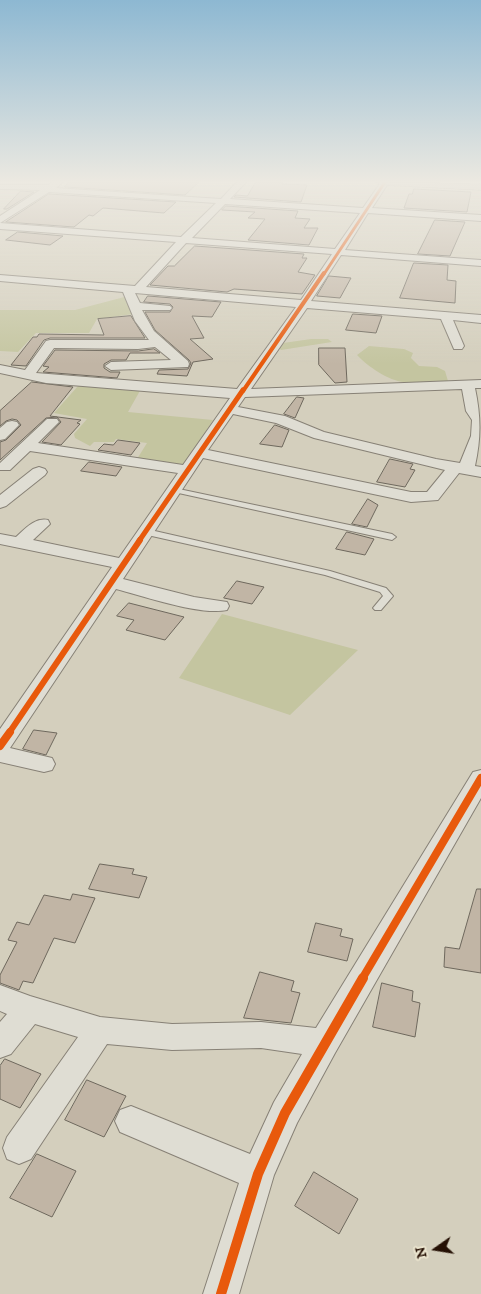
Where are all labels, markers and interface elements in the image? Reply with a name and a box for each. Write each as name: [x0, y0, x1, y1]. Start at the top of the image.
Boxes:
north arrow: [411, 1224, 461, 1274]
text: N: [411, 1245, 431, 1260]

